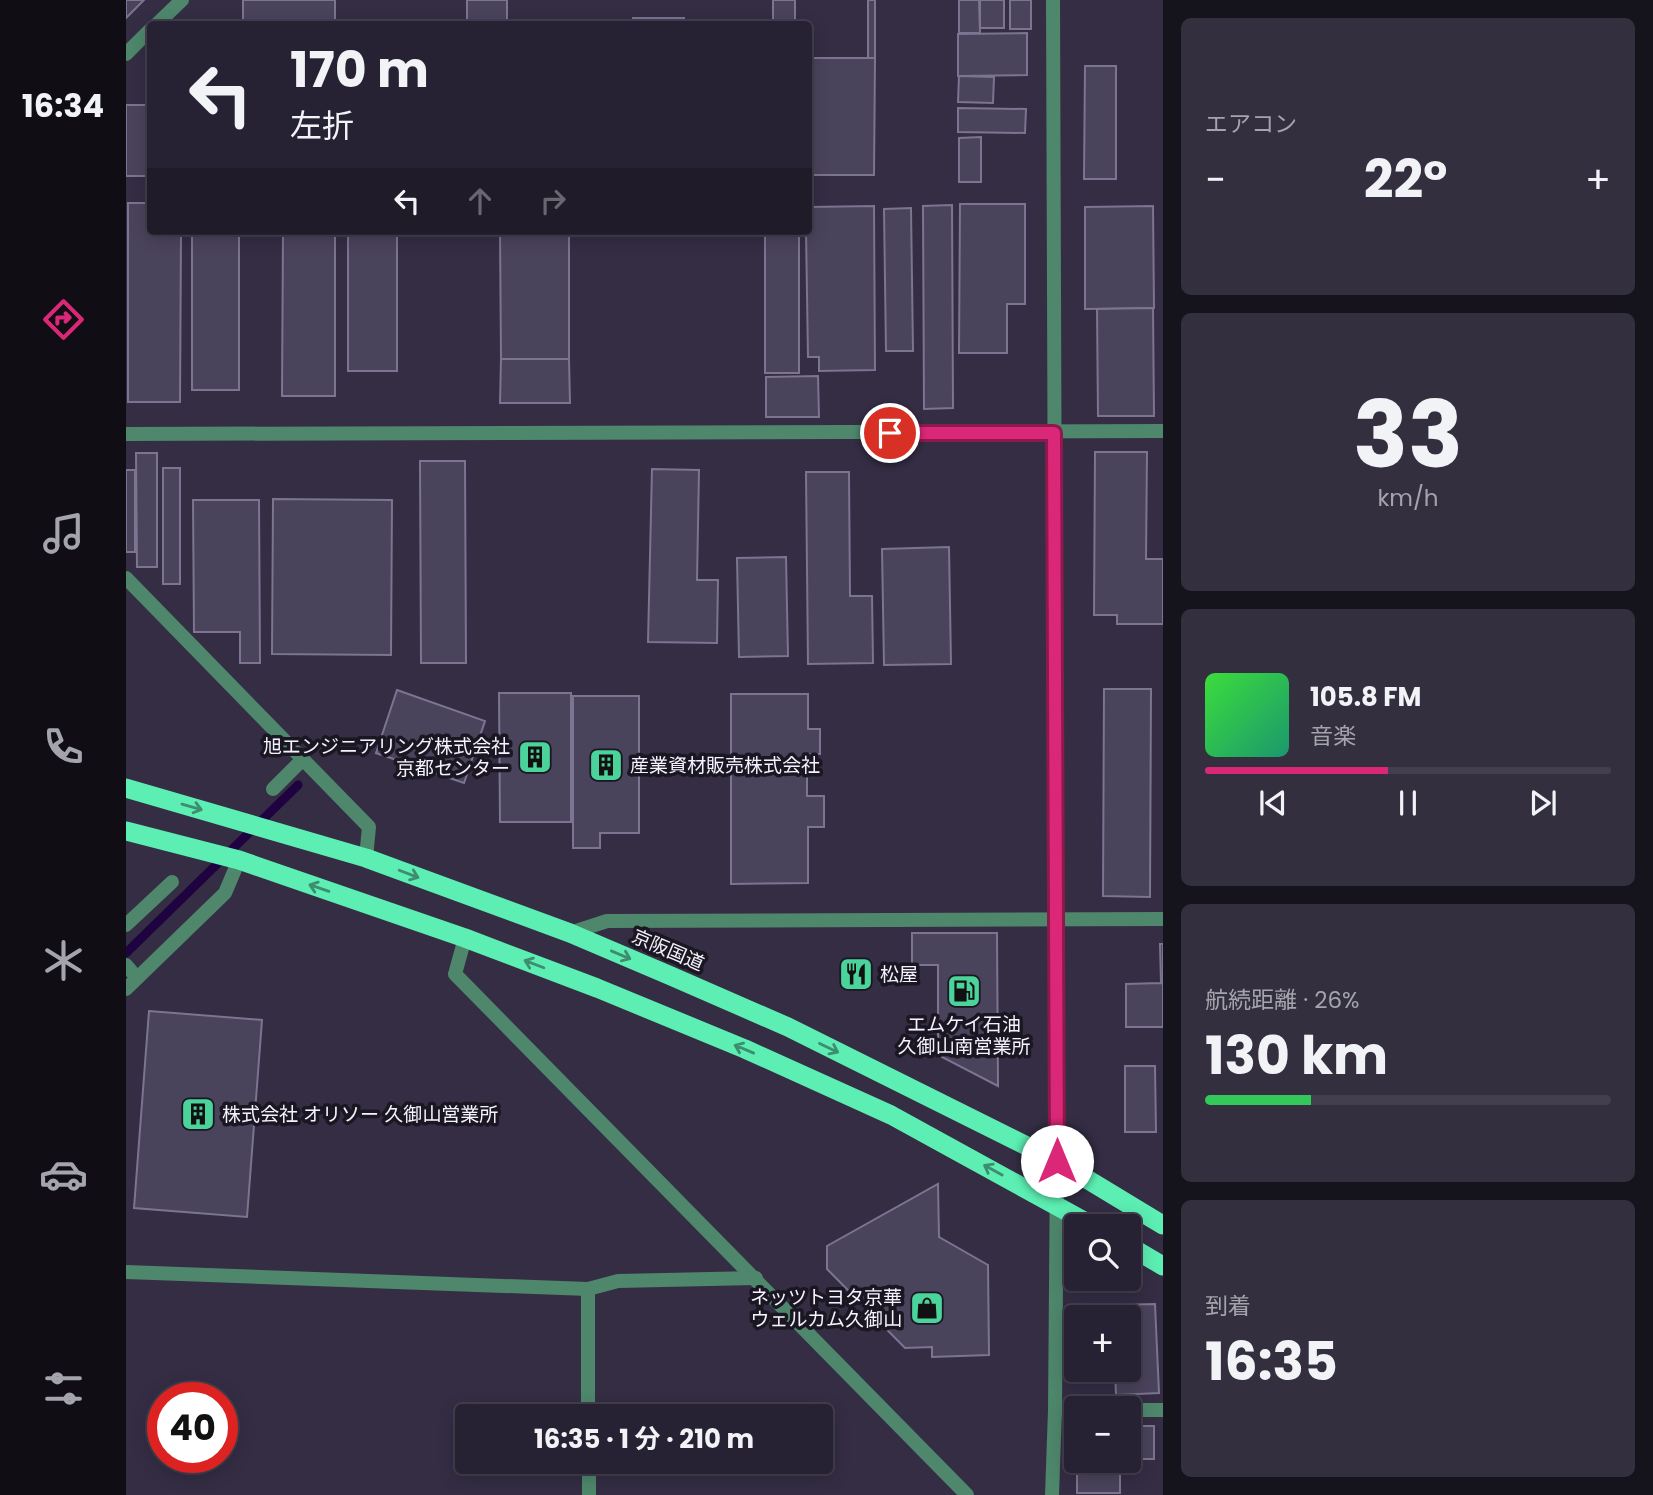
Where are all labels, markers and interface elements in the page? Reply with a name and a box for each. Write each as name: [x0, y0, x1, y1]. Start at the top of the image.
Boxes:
text: 170 m: [290, 36, 429, 104]
icon: left: [175, 49, 266, 140]
text: 16:34: [22, 83, 104, 128]
text: 左折: [290, 103, 354, 148]
text: エアコン: [1205, 108, 1297, 140]
text: 22°: [1364, 143, 1447, 216]
text: −: [1205, 153, 1226, 206]
text: +: [1585, 153, 1611, 206]
icon: left: [388, 182, 426, 220]
icon: ahead: [461, 182, 499, 220]
icon: right: [534, 182, 572, 220]
icon: directions: [39, 295, 88, 344]
text: 33: [1353, 371, 1463, 499]
pin: [860, 403, 920, 463]
icon: arrive: [871, 414, 909, 452]
text: km/h: [1377, 482, 1439, 514]
icon: music: [39, 509, 88, 558]
text: 105.8 FM: [1310, 679, 1421, 715]
text: 音楽: [1310, 720, 1356, 752]
icon: phone: [39, 722, 88, 771]
place label: 旭エンジニアリング株式会社 京都センター: [263, 733, 510, 782]
building icon: 旭エンジニアリング株式会社 京都センター: [516, 738, 554, 776]
building icon: 産業資材販売株式会社: [587, 746, 625, 784]
place label: 産業資材販売株式会社: [630, 752, 820, 779]
icon: previous: [1254, 784, 1292, 822]
icon: pause: [1389, 784, 1427, 822]
icon: next: [1524, 784, 1562, 822]
one-way arrow: [180, 802, 202, 815]
one-way arrow: [398, 869, 419, 881]
one-way arrow: [309, 881, 331, 893]
street label: 京阪国道: [628, 923, 708, 977]
icon: climate: [39, 936, 88, 985]
one-way arrow: [610, 950, 632, 963]
restaurant icon: 松屋: [837, 955, 875, 993]
one-way arrow: [523, 956, 545, 969]
place label: 松屋: [880, 961, 918, 988]
fuel station icon: エムケイ石油 久御山南営業所: [945, 972, 983, 1010]
text: 航続距離 · 26%: [1205, 984, 1359, 1016]
place label: エムケイ石油 久御山南営業所: [897, 1011, 1031, 1060]
text: 130 km: [1205, 1019, 1388, 1092]
one-way arrow: [818, 1041, 839, 1055]
one-way arrow: [734, 1042, 756, 1055]
building icon: 株式会社 オリソー 久御山営業所: [179, 1095, 217, 1133]
place label: 株式会社 オリソー 久御山営業所: [222, 1101, 498, 1128]
position arrow: [1020, 1124, 1094, 1198]
icon: car: [39, 1150, 88, 1199]
one-way arrow: [983, 1163, 1003, 1177]
map controls: [1064, 1214, 1141, 1473]
button: search: [1064, 1214, 1141, 1291]
place label: ネッツトヨタ京華 ウェルカム久御山: [750, 1284, 902, 1333]
shop icon: ネッツトヨタ京華 ウェルカム久御山: [908, 1289, 946, 1327]
text: 到着: [1205, 1290, 1251, 1322]
button: +: [1064, 1305, 1141, 1382]
text: 16:35: [1205, 1325, 1338, 1398]
icon: filters: [39, 1364, 88, 1413]
speed limit sign: 40: [147, 1382, 238, 1473]
button: −: [1064, 1396, 1141, 1473]
text: 16:35 · 1 分 · 210 m: [534, 1421, 754, 1457]

